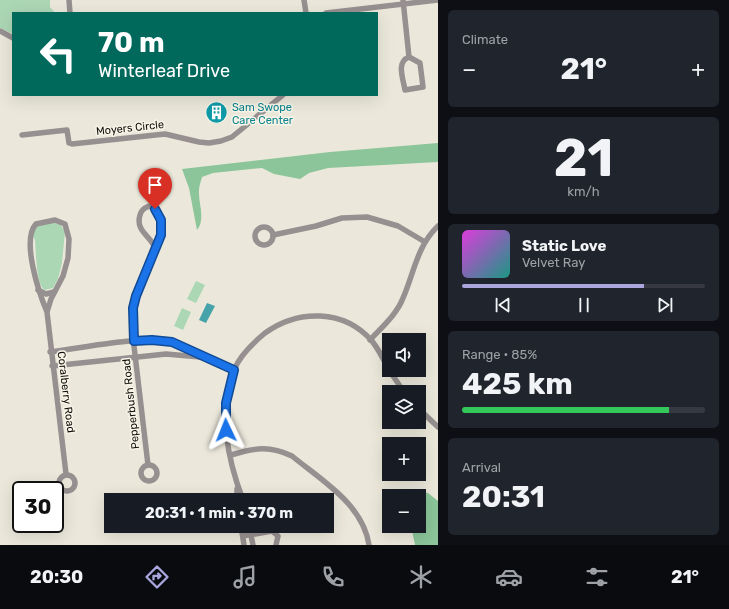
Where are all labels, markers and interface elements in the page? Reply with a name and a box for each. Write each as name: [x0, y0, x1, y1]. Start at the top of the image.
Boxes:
text: 70 m: [98, 26, 165, 59]
icon: left: [32, 28, 84, 80]
text: Climate: [462, 32, 508, 47]
text: 21°: [560, 51, 607, 87]
text: −: [462, 56, 476, 83]
text: +: [691, 56, 705, 83]
text: Winterleaf Drive: [98, 60, 230, 82]
building icon: Sam Swope Care Center: [203, 100, 229, 126]
place label: Sam Swope Care Center: [232, 101, 294, 127]
street label: Moyers Circle: [95, 118, 165, 138]
text: 21: [554, 127, 613, 189]
pin: [138, 168, 172, 209]
icon: arrive: [144, 174, 166, 196]
text: km/h: [567, 184, 600, 199]
text: Static Love: [522, 237, 606, 255]
text: Velvet Ray: [522, 255, 585, 270]
icon: previous: [492, 294, 514, 316]
icon: pause: [573, 294, 595, 316]
icon: next: [654, 294, 676, 316]
map controls: [382, 333, 426, 533]
button: sound: [382, 333, 426, 377]
text: Range · 85%: [462, 347, 537, 362]
street label: Coralberry Road: [55, 350, 77, 434]
street label: Pepperbush Road: [120, 358, 142, 450]
text: 425 km: [462, 366, 573, 402]
button: layers: [382, 385, 426, 429]
position arrow: [205, 409, 247, 451]
button: +: [382, 437, 426, 481]
text: Arrival: [462, 460, 501, 475]
text: 20:31: [462, 479, 545, 515]
speed limit sign: 30: [12, 481, 64, 533]
button: −: [382, 489, 426, 533]
text: 20:31 · 1 min · 370 m: [145, 504, 293, 522]
icon: directions: [143, 563, 171, 591]
icon: music: [231, 563, 259, 591]
icon: phone: [319, 563, 347, 591]
icon: climate: [407, 563, 435, 591]
icon: car: [495, 563, 523, 591]
icon: filters: [583, 563, 611, 591]
text: 20:30: [30, 566, 83, 588]
text: 21°: [671, 566, 699, 588]

